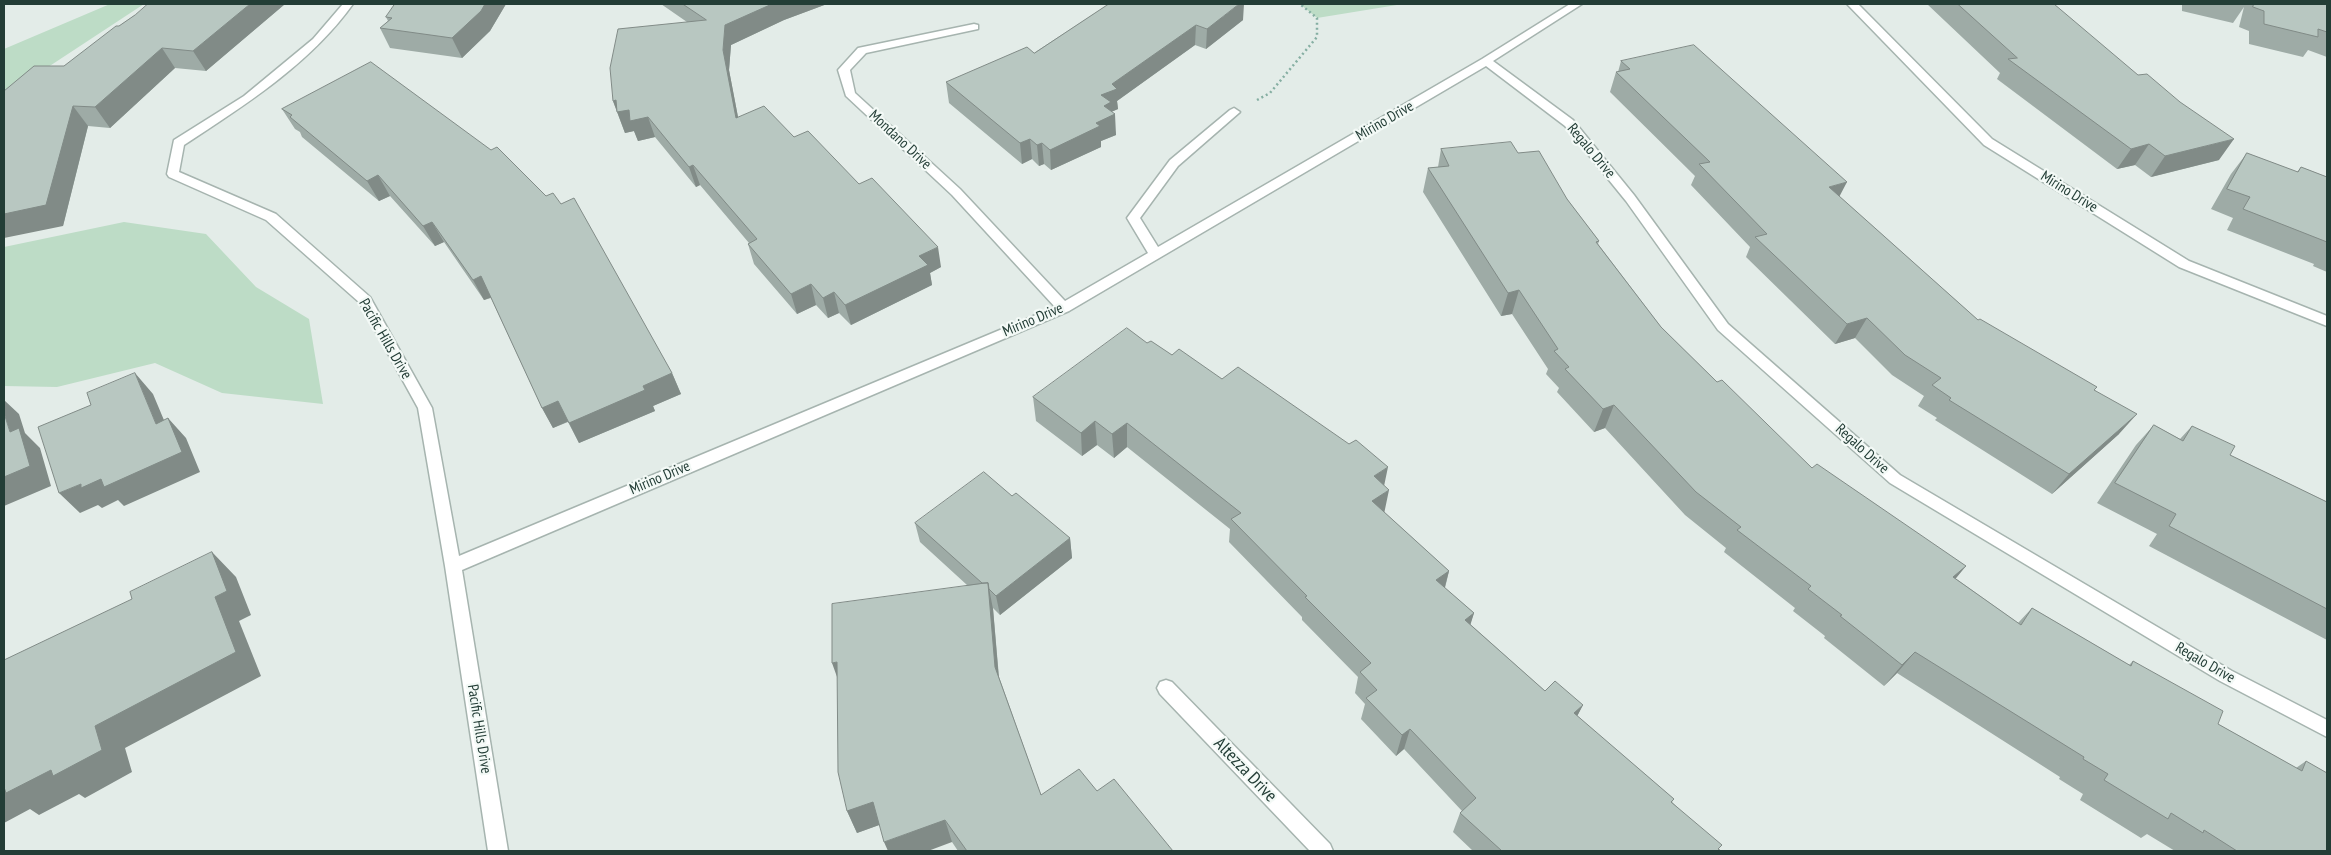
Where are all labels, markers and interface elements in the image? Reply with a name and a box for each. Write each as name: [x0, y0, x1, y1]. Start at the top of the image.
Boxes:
street label: Mirino Drive: [1353, 97, 1417, 145]
street label: Mondano Drive: [865, 107, 935, 173]
street label: Regalo Drive: [1563, 120, 1619, 182]
street label: Mirino Drive: [2037, 167, 2101, 217]
street label: Pacific Hills Drive: [355, 296, 415, 382]
street label: Mirino Drive: [1000, 299, 1066, 341]
street label: Regalo Drive: [1832, 420, 1892, 478]
street label: Mirino Drive: [627, 457, 693, 499]
street label: Regalo Drive: [2172, 639, 2238, 687]
street label: Pacific Hills Drive: [463, 683, 495, 775]
street label: Altezza Drive: [1209, 733, 1281, 807]

